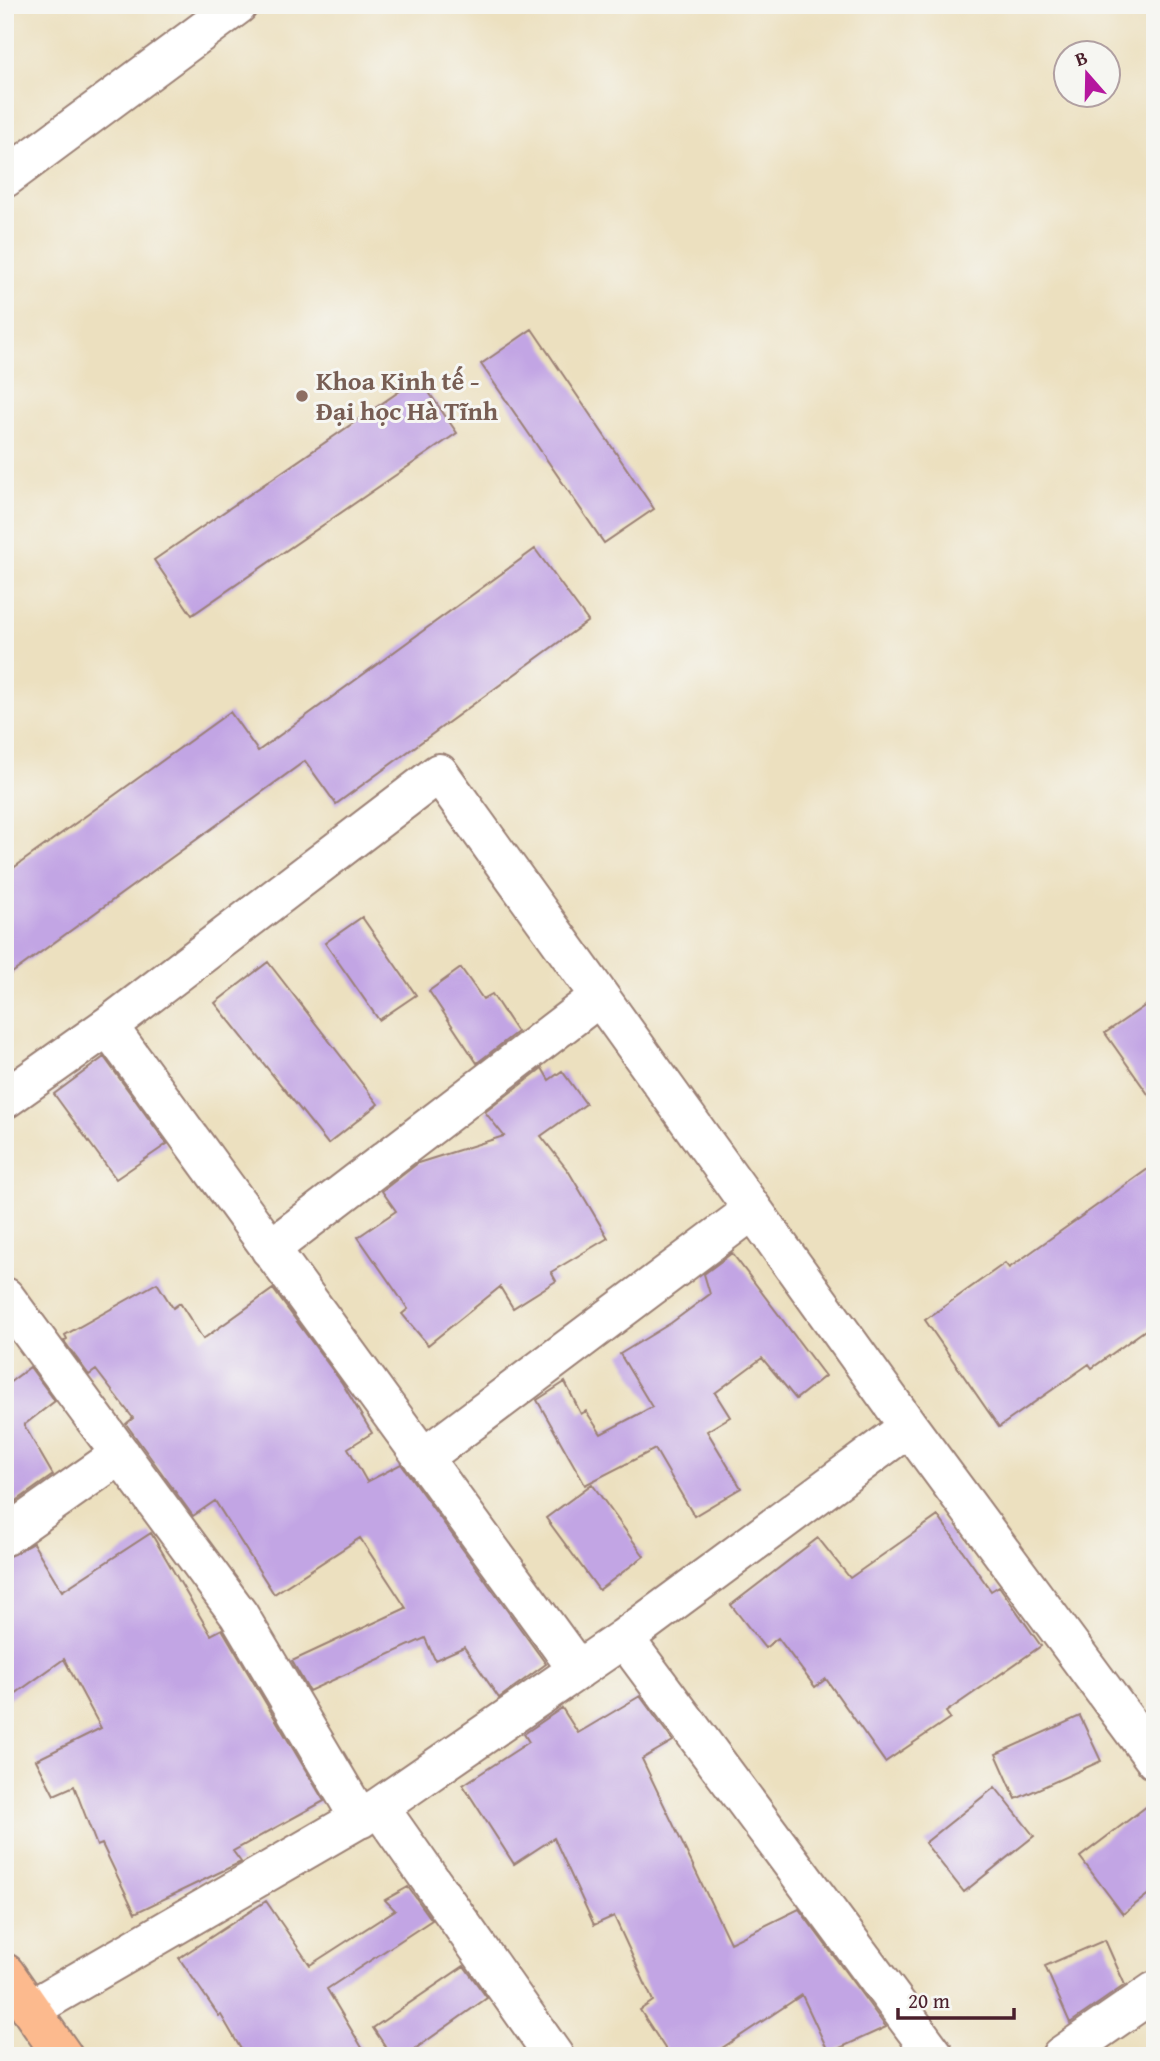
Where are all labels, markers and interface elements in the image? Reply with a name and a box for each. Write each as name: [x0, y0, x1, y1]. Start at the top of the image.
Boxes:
north arrow: [1052, 38, 1122, 108]
text: B: [1071, 43, 1091, 73]
place label: Khoa Kinh tế - Đại học Hà Tĩnh: [316, 361, 499, 430]
marker: Khoa Kinh tế - Đại học Hà Tĩnh: [294, 388, 310, 404]
scale bar: [898, 1977, 1013, 2021]
text: 20 m: [908, 1985, 950, 2016]

